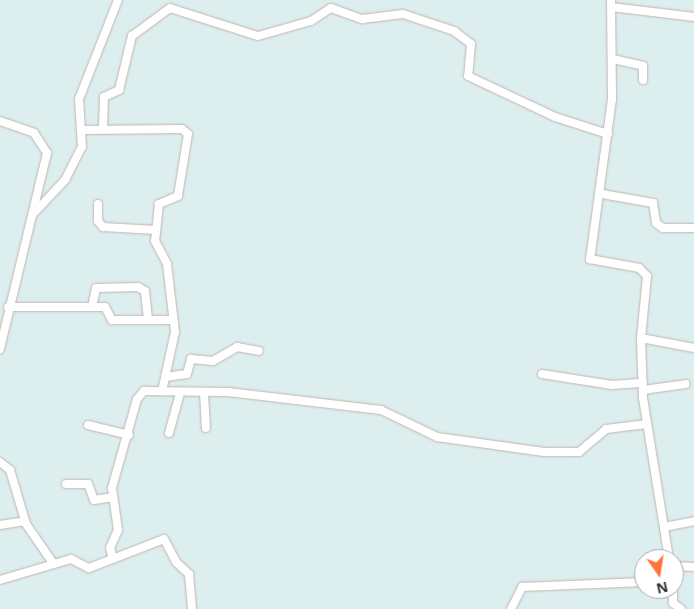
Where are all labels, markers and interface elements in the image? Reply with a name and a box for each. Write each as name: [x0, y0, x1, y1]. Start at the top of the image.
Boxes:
north arrow: [634, 549, 684, 599]
text: N: [655, 578, 670, 599]

